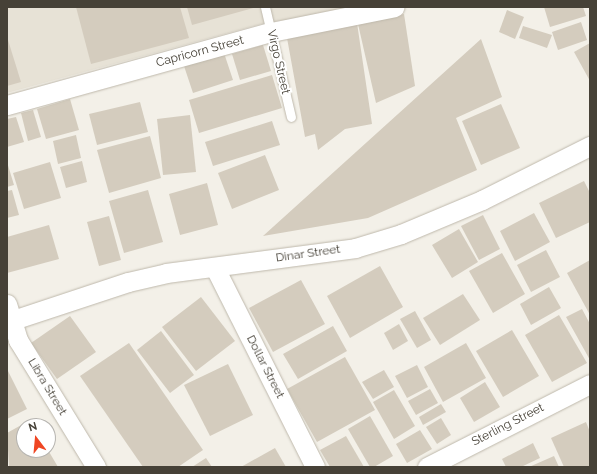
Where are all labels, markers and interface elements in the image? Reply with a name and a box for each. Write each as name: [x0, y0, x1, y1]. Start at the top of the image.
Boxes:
street label: Virgo Street: [264, 28, 292, 96]
street label: Capricorn Street: [155, 33, 245, 71]
street label: Dinar Street: [275, 242, 341, 266]
street label: Dollar Street: [243, 333, 287, 401]
street label: Libra Street: [24, 356, 70, 418]
street label: Sterling Street: [470, 401, 546, 449]
north arrow: [16, 418, 56, 458]
text: N: [27, 420, 39, 434]

